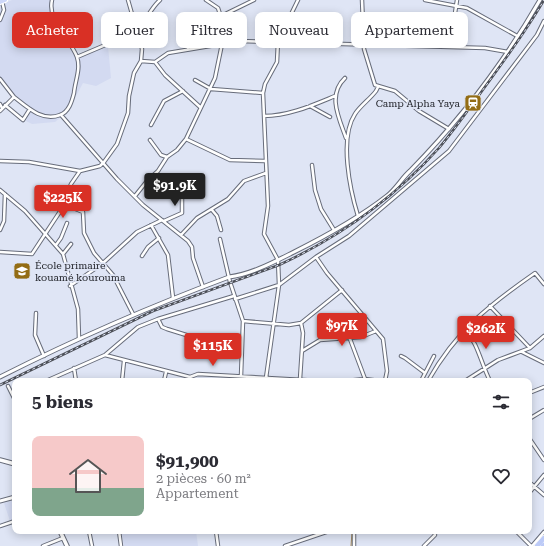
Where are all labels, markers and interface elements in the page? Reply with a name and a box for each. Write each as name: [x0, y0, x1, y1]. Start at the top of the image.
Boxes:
chip: Acheter: [12, 12, 93, 48]
chip: Louer: [101, 12, 168, 48]
chip: Filtres: [176, 12, 247, 48]
chip: Nouveau: [255, 12, 343, 48]
chip: Appartement: [351, 12, 468, 48]
station icon: Camp Alpha Yaya: [463, 93, 483, 113]
place label: Camp Alpha Yaya: [376, 98, 461, 109]
pin: $91.9K: [142, 173, 208, 207]
text: $91.9K: [153, 178, 197, 193]
pin: $225K: [35, 185, 91, 219]
text: $225K: [43, 190, 83, 205]
place label: École primaire kouamé kourouma: [35, 260, 126, 283]
school or university icon: École primaire kouamé kourouma: [12, 261, 32, 281]
pin: $97K: [318, 313, 366, 347]
pin: $262K: [458, 316, 514, 350]
text: $97K: [326, 318, 358, 333]
text: $262K: [466, 321, 506, 336]
pin: $115K: [185, 333, 241, 367]
text: $115K: [193, 338, 233, 353]
icon: filters: [490, 391, 512, 413]
text: 5 biens: [32, 392, 93, 412]
text: $91,900: [156, 451, 219, 471]
icon: home: [64, 452, 112, 500]
icon: heart: [490, 465, 512, 487]
text: 2 pièces · 60 m²: [156, 471, 251, 486]
text: Appartement: [156, 486, 239, 501]

